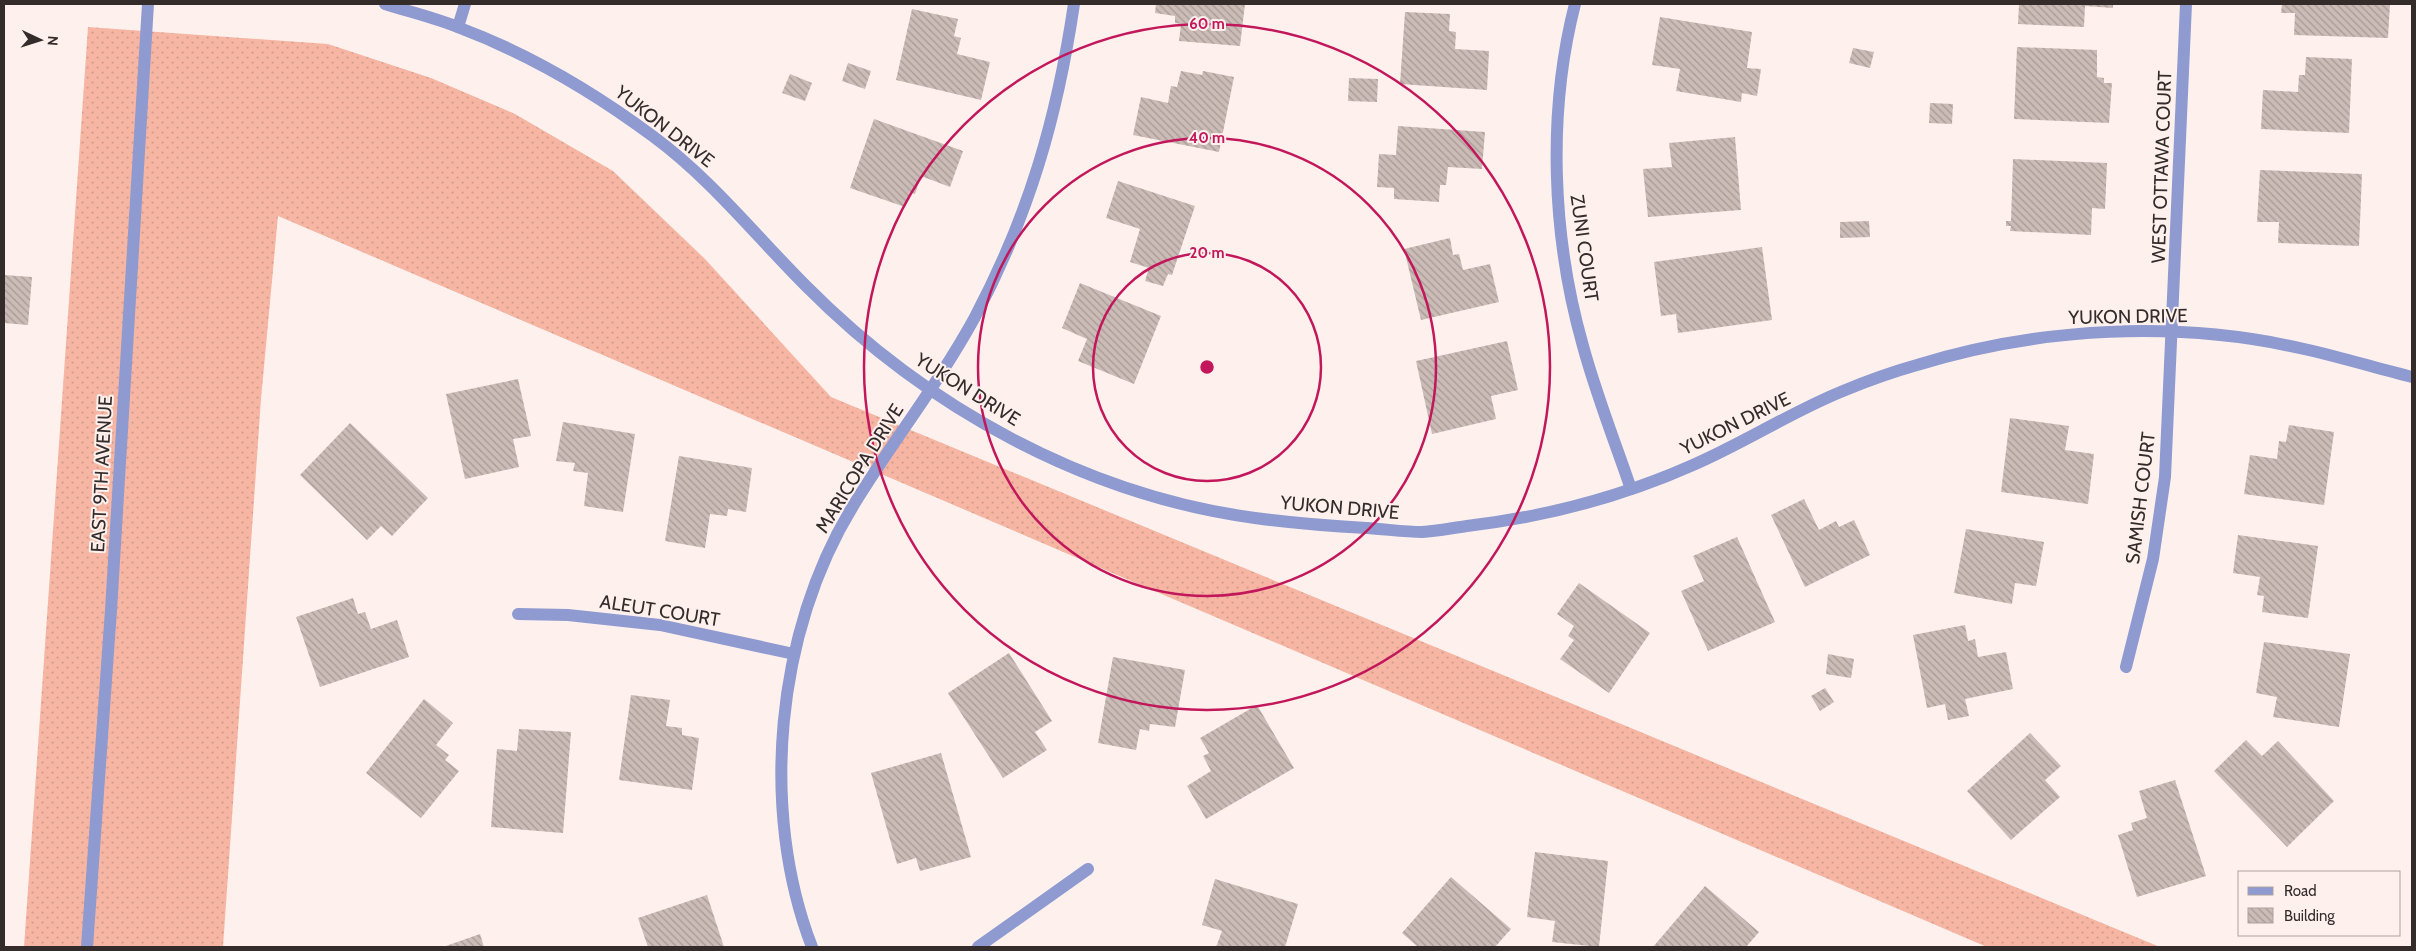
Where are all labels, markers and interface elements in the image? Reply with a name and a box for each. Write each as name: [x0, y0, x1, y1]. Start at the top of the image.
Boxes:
north arrow: [15, 15, 65, 65]
text: 60 m: [1189, 15, 1225, 33]
text: N: [44, 35, 62, 46]
street label: WEST OTTAWA COURT: [2147, 70, 2176, 264]
street label: YUKON DRIVE: [610, 80, 719, 172]
text: 40 m: [1189, 129, 1225, 147]
street label: ZUNI COURT: [1566, 193, 1603, 303]
text: 20 m: [1190, 244, 1224, 262]
street label: YUKON DRIVE: [2067, 304, 2188, 329]
street label: YUKON DRIVE: [910, 348, 1024, 431]
centre of rings: [1198, 358, 1216, 376]
street label: YUKON DRIVE: [1676, 387, 1794, 460]
street label: EAST 9TH AVENUE: [86, 395, 117, 553]
street label: MARICOPA DRIVE: [811, 399, 908, 537]
street label: SAMISH COURT: [2121, 431, 2160, 565]
street label: YUKON DRIVE: [1279, 491, 1400, 524]
street label: ALEUT COURT: [598, 590, 722, 631]
legend: [2238, 871, 2401, 936]
text: Road: [2284, 882, 2317, 900]
text: Building: [2284, 907, 2335, 925]

